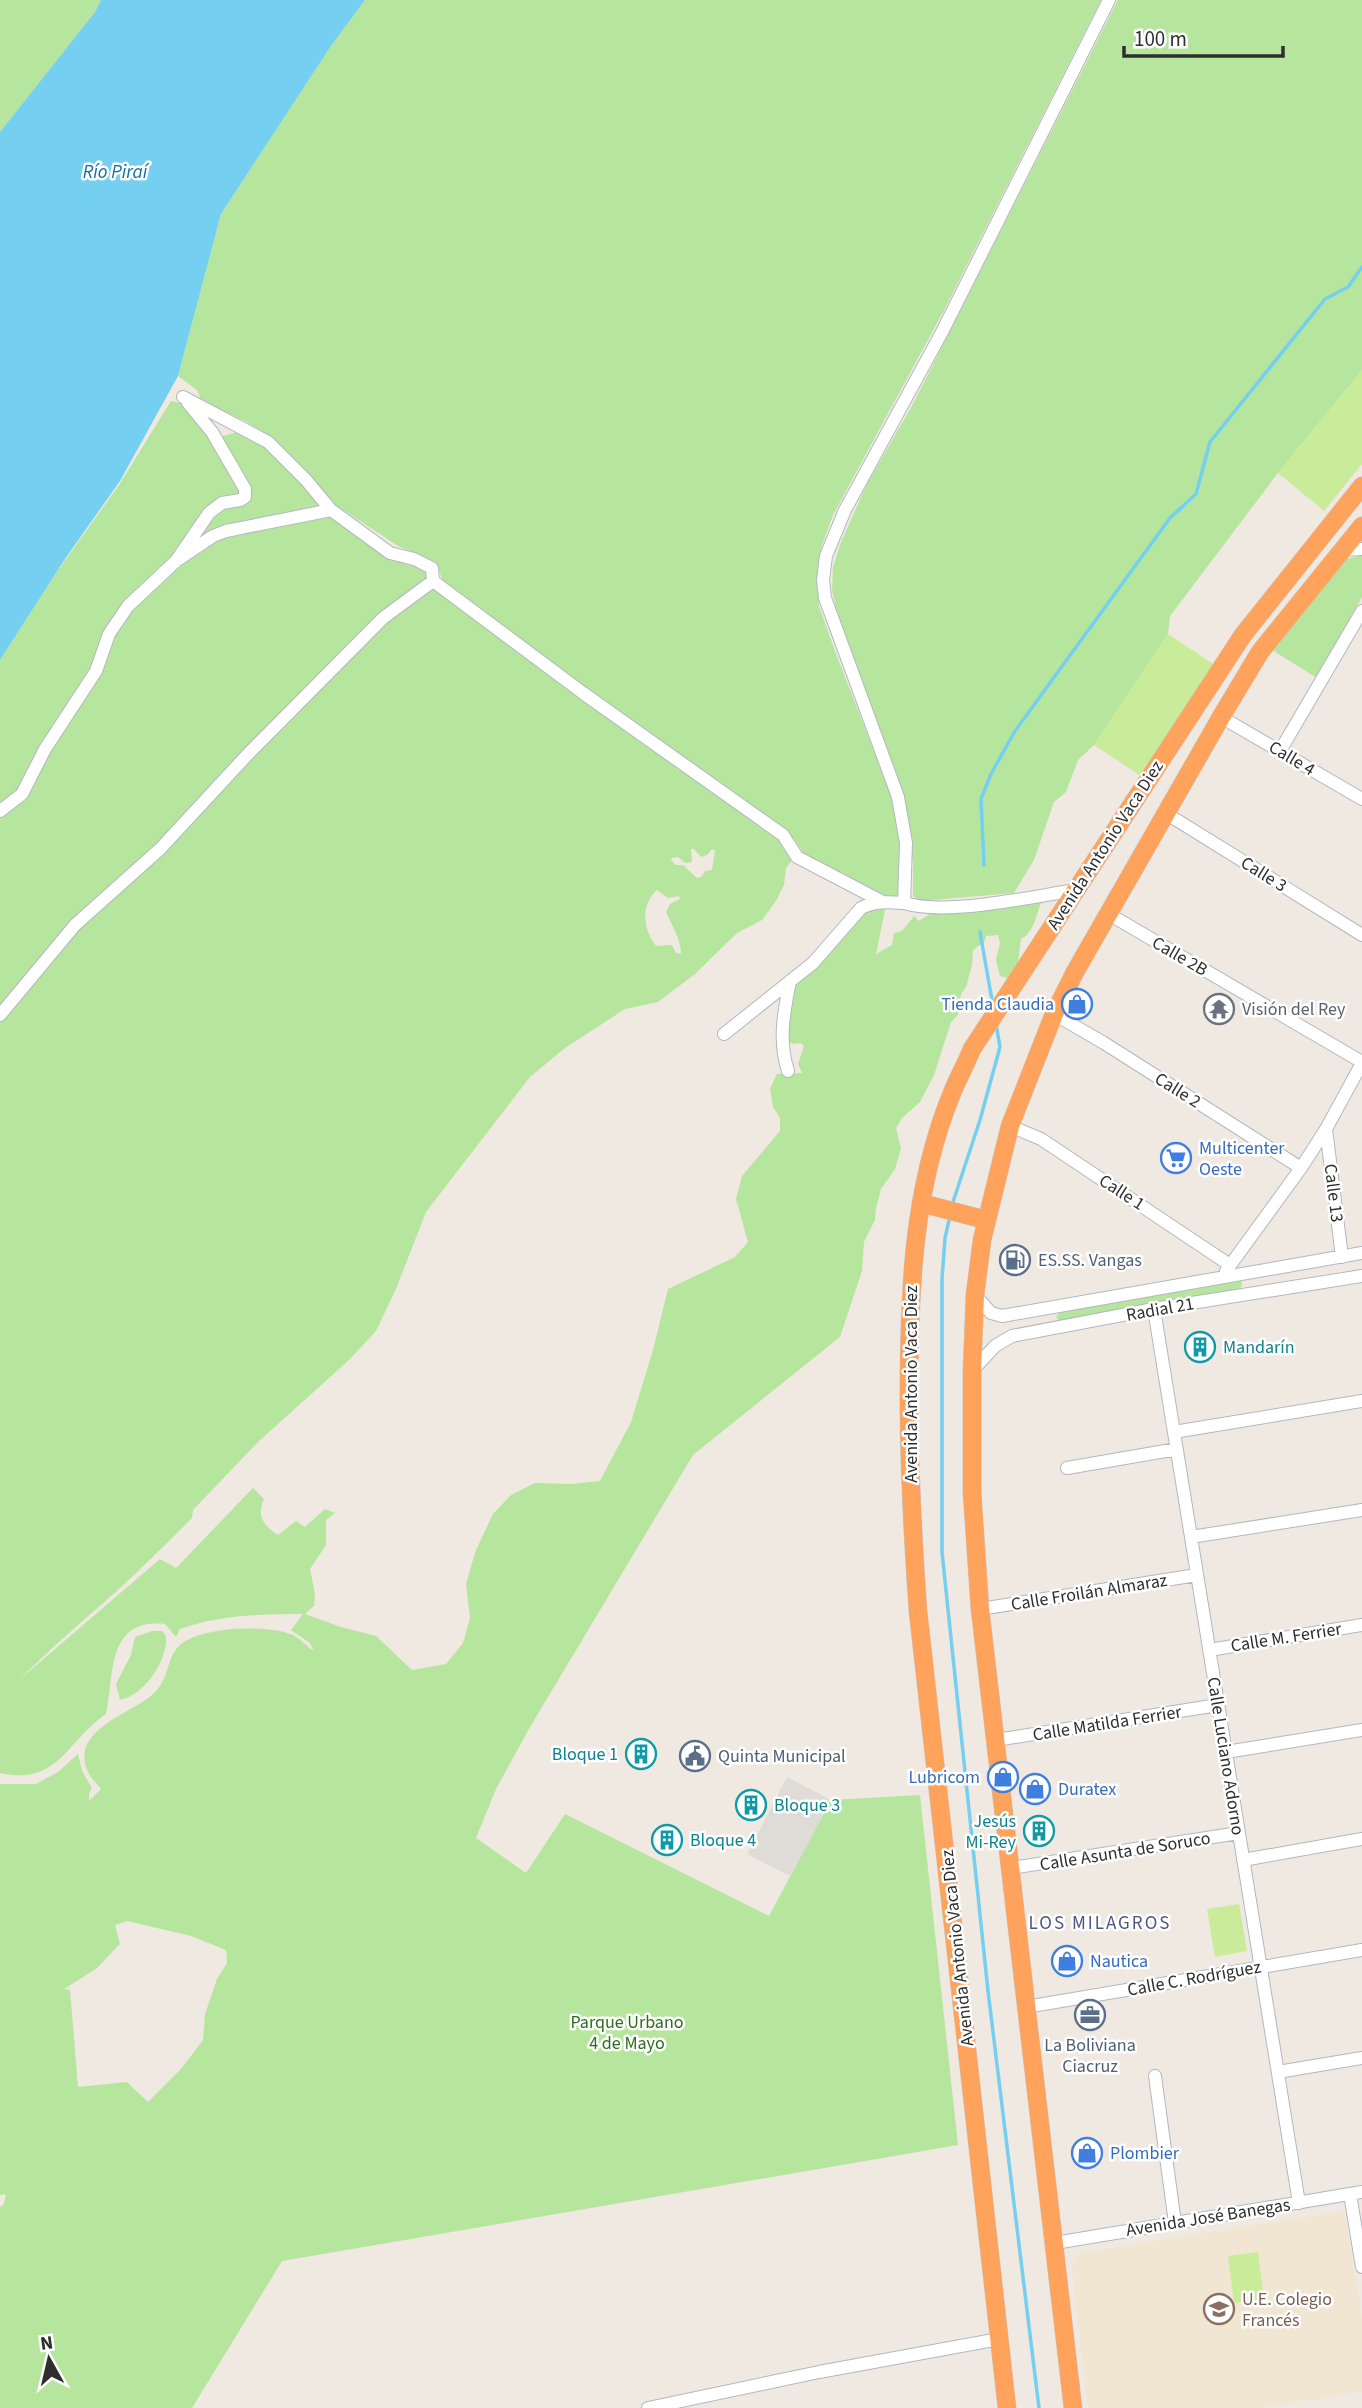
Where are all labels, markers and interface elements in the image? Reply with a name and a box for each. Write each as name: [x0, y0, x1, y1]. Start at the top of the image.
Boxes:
scale bar: [1124, 14, 1283, 58]
text: 100 m: [1134, 24, 1187, 54]
water label: Río Piraí: [83, 159, 150, 186]
street label: Calle 4: [1264, 735, 1320, 782]
street label: Avenida Antonio Vaca Diez: [1041, 755, 1170, 935]
street label: Calle 3: [1236, 851, 1292, 898]
street label: Calle 2B: [1147, 930, 1212, 982]
shop icon: Tienda Claudia: [1060, 987, 1094, 1021]
place label: Tienda Claudia: [941, 992, 1054, 1017]
temple icon: Visión del Rey: [1202, 992, 1236, 1026]
place label: Visión del Rey: [1242, 997, 1346, 1022]
street label: Calle 2: [1150, 1067, 1206, 1114]
place label: Multicenter Oeste: [1199, 1136, 1285, 1182]
supermarket icon: Multicenter Oeste: [1159, 1141, 1193, 1175]
street label: Calle 13: [1318, 1162, 1350, 1224]
street label: Calle 1: [1094, 1168, 1150, 1217]
fuel station icon: ES.SS. Vangas: [998, 1243, 1032, 1277]
place label: ES.SS. Vangas: [1038, 1248, 1142, 1273]
street label: Avenida Antonio Vaca Diez: [899, 1285, 924, 1483]
street label: Radial 21: [1124, 1291, 1196, 1328]
building icon: Mandarín: [1183, 1330, 1217, 1364]
place label: Mandarín: [1223, 1335, 1295, 1360]
street label: Calle Froilán Almaraz: [1009, 1568, 1169, 1617]
street label: Calle M. Ferrier: [1229, 1616, 1344, 1659]
street label: Calle Luciano Adorno: [1201, 1675, 1250, 1837]
street label: Calle Matilda Ferrier: [1031, 1699, 1184, 1748]
building icon: Bloque 1: [624, 1737, 658, 1771]
public building icon: Quinta Municipal: [678, 1739, 712, 1773]
place label: Bloque 1: [552, 1742, 618, 1767]
place label: Quinta Municipal: [718, 1744, 846, 1769]
shop icon: Lubricom: [986, 1760, 1020, 1794]
place label: Lubricom: [909, 1765, 980, 1790]
shop icon: Duratex: [1018, 1772, 1052, 1806]
place label: Duratex: [1058, 1777, 1116, 1802]
building icon: Bloque 3: [734, 1788, 768, 1822]
place label: Bloque 3: [774, 1793, 840, 1818]
place label: Jesús Mi-Rey: [965, 1809, 1017, 1855]
building icon: Jesús Mi-Rey: [1022, 1814, 1056, 1848]
building icon: Bloque 4: [650, 1823, 684, 1857]
street label: Calle Asunta de Soruco: [1038, 1826, 1212, 1877]
place label: Bloque 4: [690, 1828, 756, 1853]
street label: Avenida Antonio Vaca Diez: [935, 1848, 980, 2047]
district label: LOS MILAGROS: [1029, 1910, 1171, 1937]
shop icon: Nautica: [1050, 1944, 1084, 1978]
place label: Nautica: [1090, 1949, 1148, 1974]
street label: Calle C. Rodríguez: [1125, 1954, 1263, 2003]
office icon: La Boliviana Ciacruz: [1073, 1998, 1107, 2032]
park label: Parque Urbano 4 de Mayo: [570, 2010, 684, 2056]
place label: La Boliviana Ciacruz: [1044, 2033, 1136, 2079]
shop icon: Plombier: [1070, 2136, 1104, 2170]
place label: Plombier: [1110, 2141, 1180, 2166]
street label: Avenida José Banegas: [1124, 2192, 1292, 2243]
place label: U.E. Colegio Francés: [1242, 2287, 1332, 2333]
school or university icon: U.E. Colegio Francés: [1202, 2292, 1236, 2326]
north arrow: [14, 2324, 84, 2394]
text: N: [39, 2329, 55, 2358]

